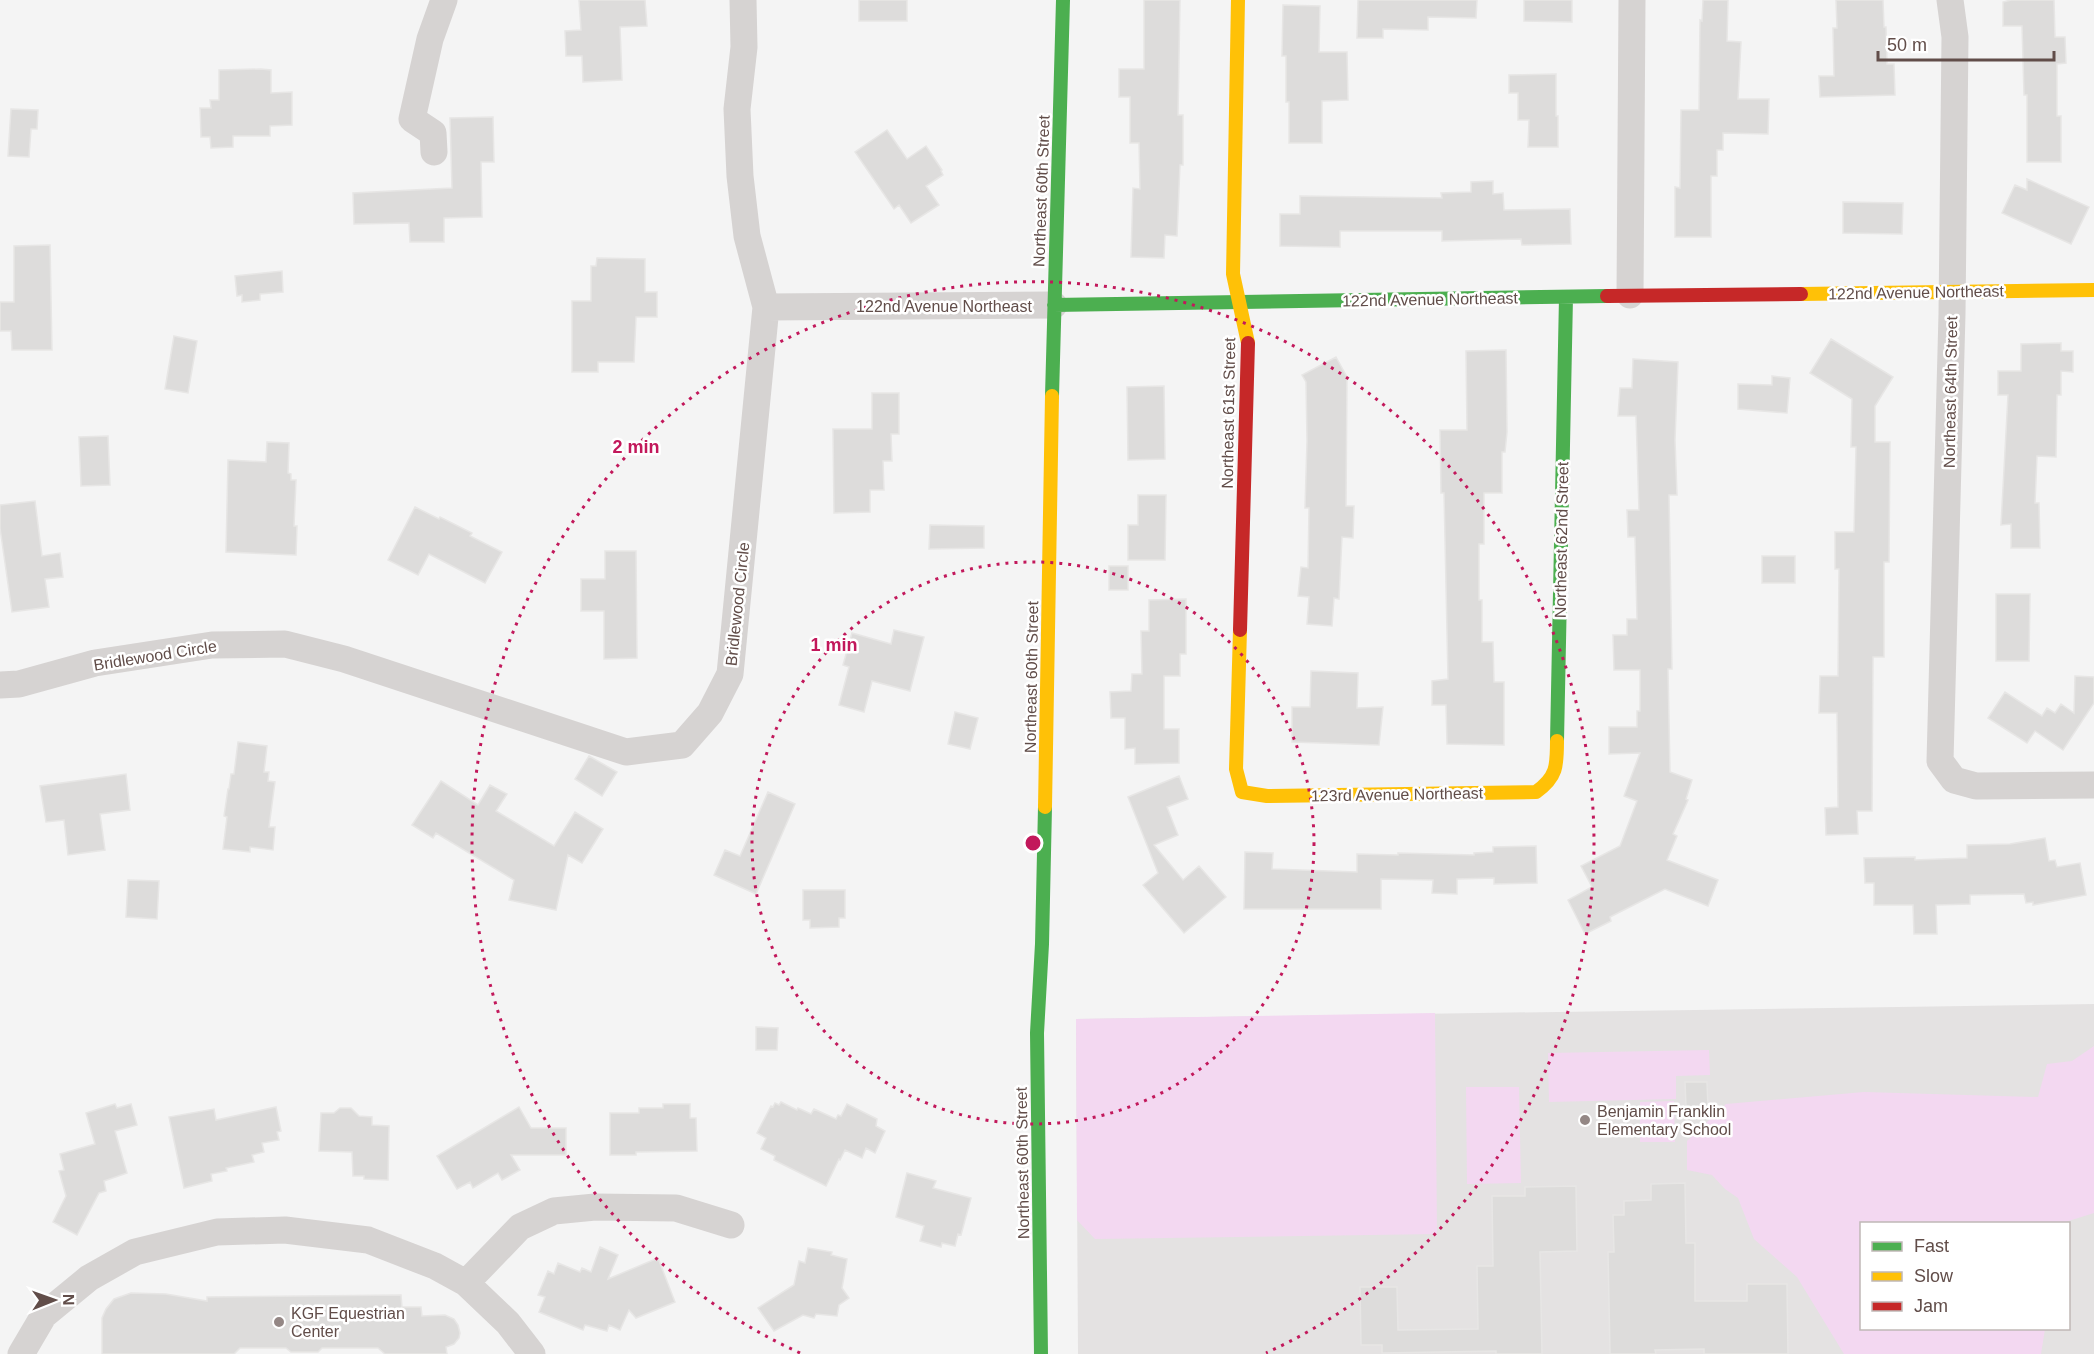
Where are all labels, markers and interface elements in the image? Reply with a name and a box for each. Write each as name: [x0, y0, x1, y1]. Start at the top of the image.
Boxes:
scale bar: [1878, 24, 2054, 62]
text: 50 m: [1887, 35, 1927, 55]
street label: Northeast 60th Street: [1030, 114, 1053, 267]
street label: 122nd Avenue Northeast: [1828, 282, 2005, 303]
street label: 122nd Avenue Northeast: [1342, 289, 1519, 310]
street label: 122nd Avenue Northeast: [856, 298, 1032, 315]
street label: Northeast 64th Street: [1941, 315, 1960, 468]
street label: Northeast 61st Street: [1219, 337, 1238, 489]
text: 2 min: [612, 437, 660, 457]
street label: Northeast 62nd Street: [1552, 461, 1571, 618]
street label: Bridlewood Circle: [723, 541, 752, 667]
street label: Northeast 60th Street: [1022, 600, 1041, 753]
text: 1 min: [810, 635, 858, 655]
street label: Bridlewood Circle: [92, 637, 218, 674]
street label: 123rd Avenue Northeast: [1311, 784, 1484, 805]
centre of rings: [1023, 833, 1043, 853]
street label: Northeast 60th Street: [1013, 1086, 1032, 1239]
place label: Benjamin Franklin Elementary School: [1597, 1103, 1731, 1138]
marker: Benjamin Franklin Elementary School: [1578, 1113, 1592, 1127]
legend: [1860, 1222, 2070, 1330]
text: Fast: [1914, 1236, 1949, 1256]
text: Slow: [1914, 1266, 1954, 1286]
north arrow: [24, 1270, 84, 1330]
text: N: [60, 1294, 77, 1306]
text: Jam: [1914, 1296, 1948, 1316]
place label: KGF Equestrian Center: [291, 1305, 405, 1340]
marker: KGF Equestrian Center: [272, 1315, 286, 1329]

